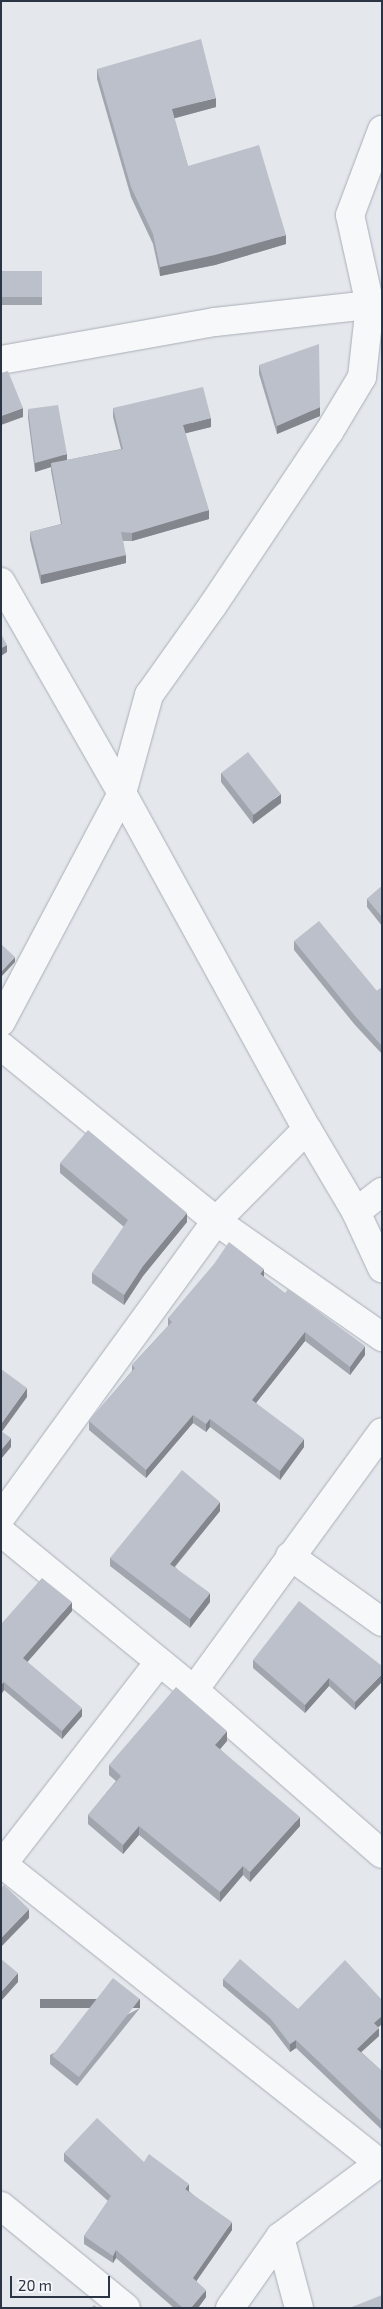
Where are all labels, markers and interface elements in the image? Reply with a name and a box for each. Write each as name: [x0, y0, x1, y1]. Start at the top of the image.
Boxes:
scale bar: [12, 2266, 112, 2298]
text: 20 m: [18, 2276, 52, 2294]

